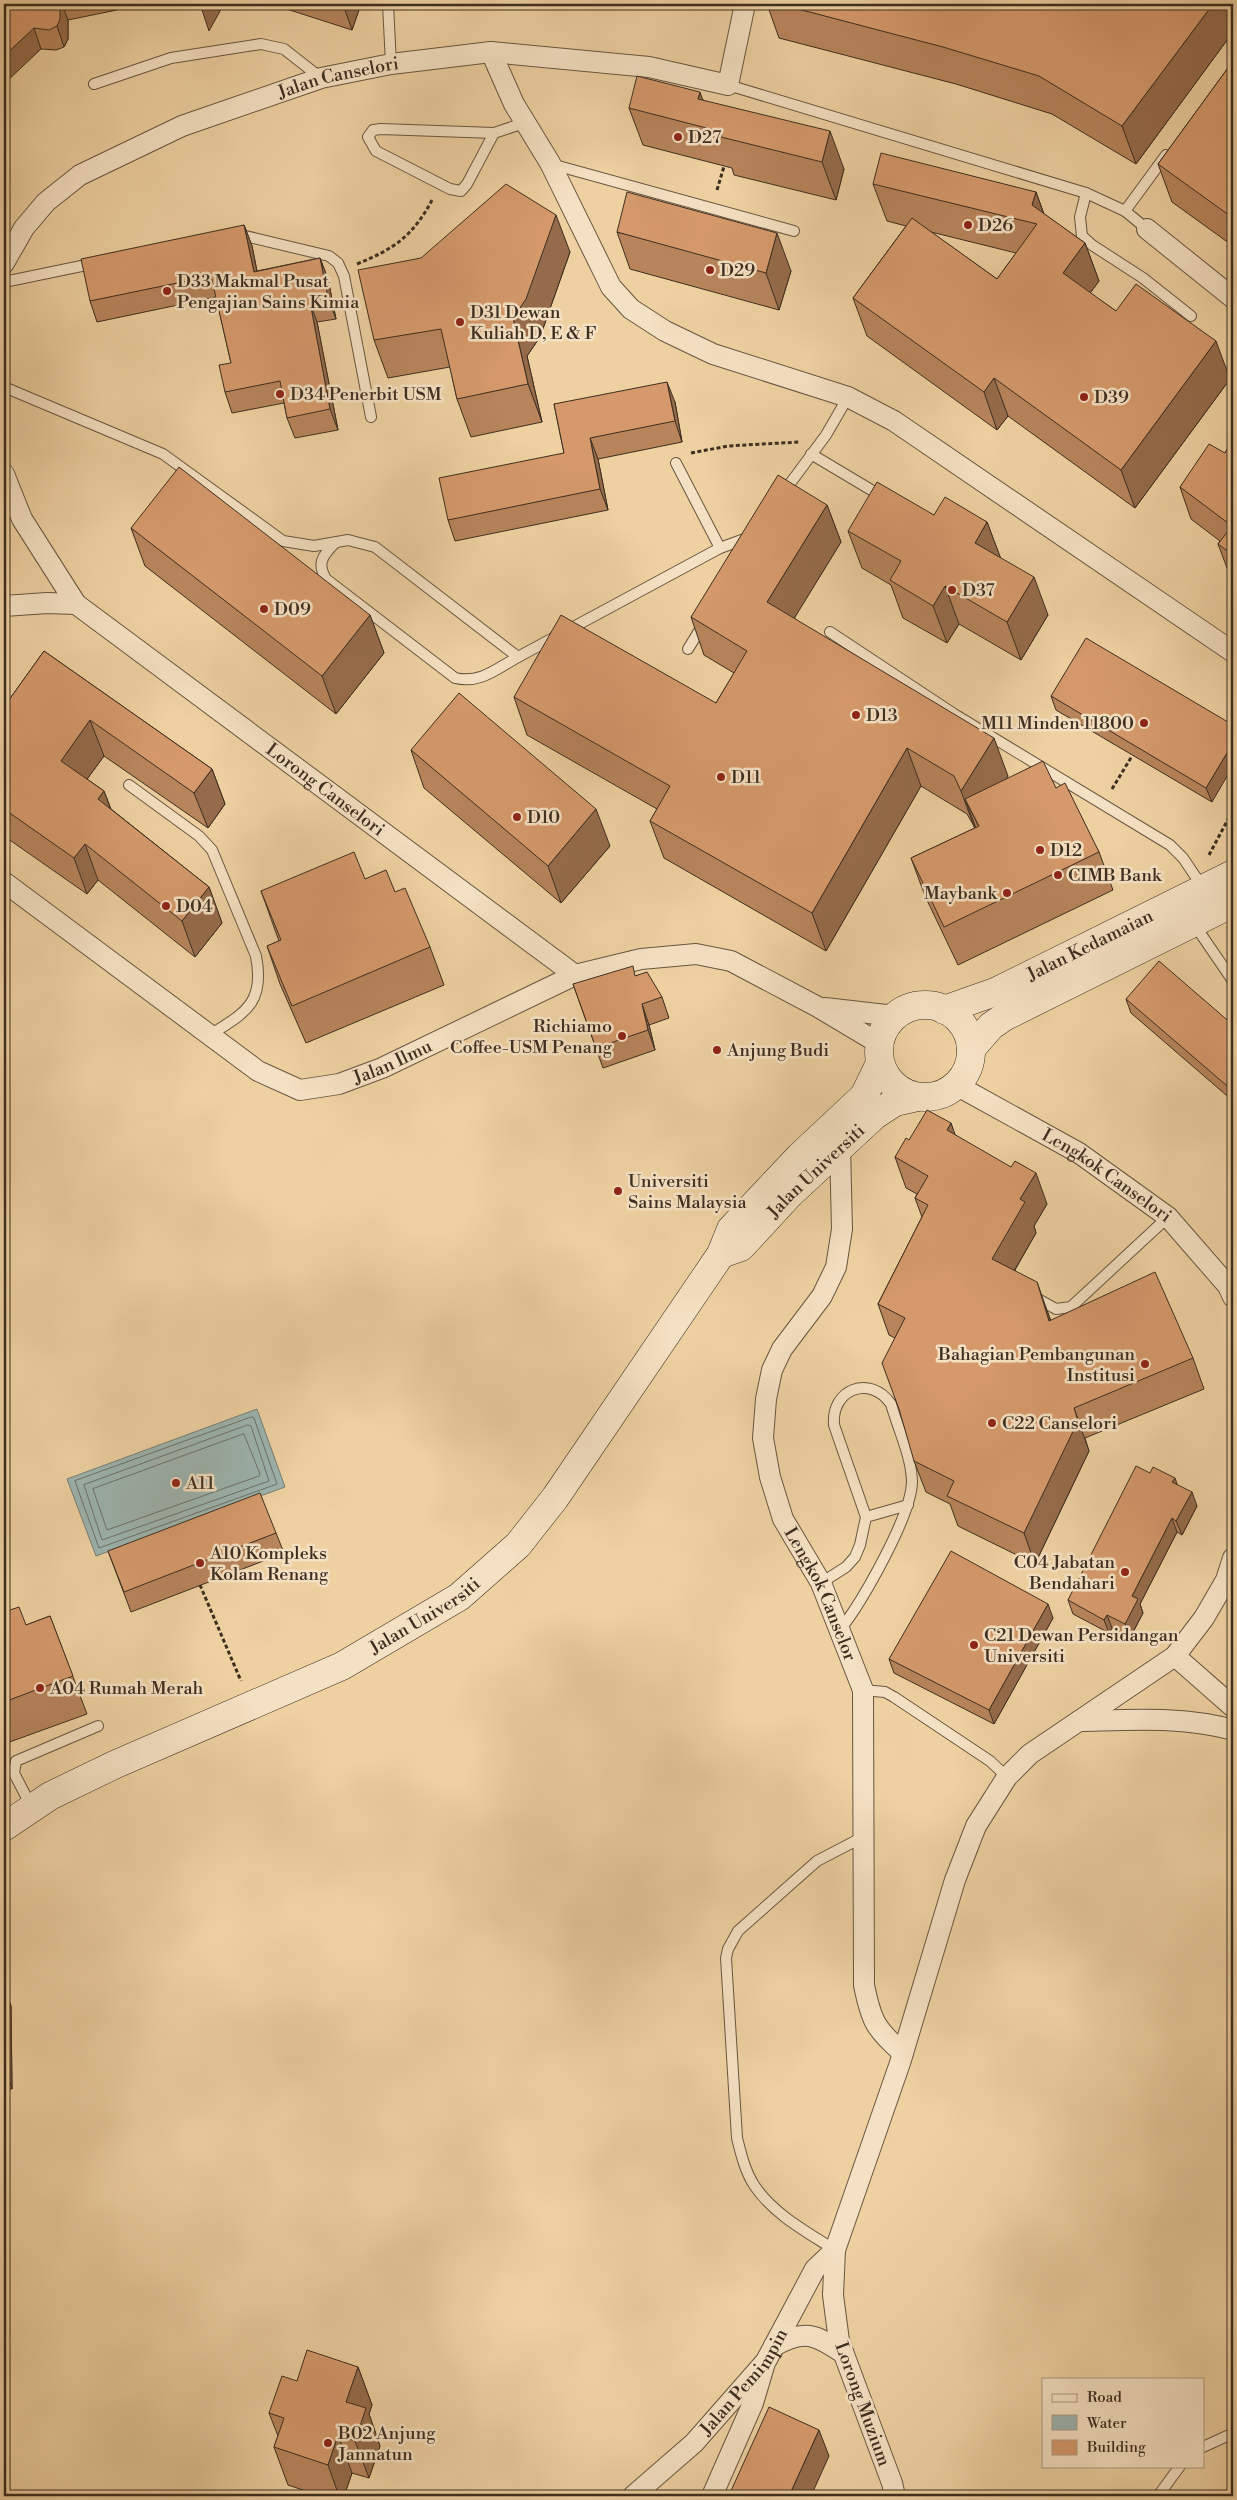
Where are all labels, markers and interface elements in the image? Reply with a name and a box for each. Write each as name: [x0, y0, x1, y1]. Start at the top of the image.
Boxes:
street label: Jalan Canselori: [274, 52, 400, 104]
place label: D27: [688, 126, 721, 149]
marker: D27: [672, 131, 684, 143]
place label: D26: [978, 214, 1013, 237]
marker: D26: [962, 219, 974, 231]
place label: D29: [720, 259, 755, 282]
marker: D29: [704, 264, 716, 276]
place label: D33 Makmal Pusat Pengajian Sains Kimia: [177, 270, 360, 314]
marker: D33 Makmal Pusat Pengajian Sains Kimia: [161, 285, 173, 297]
place label: D31 Dewan Kuliah D, E & F: [470, 301, 596, 345]
marker: D31 Dewan Kuliah D, E & F: [454, 316, 466, 328]
place label: D34 Penerbit USM: [290, 383, 442, 406]
place label: D39: [1094, 386, 1129, 409]
marker: D34 Penerbit USM: [274, 388, 286, 400]
marker: D39: [1078, 391, 1090, 403]
place label: D37: [962, 579, 995, 602]
marker: D37: [946, 584, 958, 596]
place label: D09: [274, 598, 311, 621]
marker: D09: [258, 603, 270, 615]
place label: D13: [866, 704, 898, 727]
marker: D13: [850, 709, 862, 721]
place label: M11 Minden 11800: [981, 712, 1134, 735]
marker: M11 Minden 11800: [1138, 717, 1150, 729]
street label: Lorong Canselori: [261, 738, 389, 842]
place label: D11: [731, 766, 761, 789]
marker: D11: [715, 771, 727, 783]
place label: D10: [527, 806, 560, 829]
marker: D10: [511, 811, 523, 823]
place label: D12: [1050, 839, 1082, 862]
marker: D12: [1034, 844, 1046, 856]
place label: CIMB Bank: [1068, 864, 1163, 887]
marker: CIMB Bank: [1052, 869, 1064, 881]
place label: Maybank: [924, 882, 999, 905]
marker: Maybank: [1001, 887, 1013, 899]
place label: D04: [176, 895, 213, 918]
marker: D04: [160, 900, 172, 912]
street label: Jalan Kedamaian: [1022, 904, 1157, 987]
place label: Richiamo Coffee-USM Penang: [450, 1015, 613, 1059]
marker: Richiamo Coffee-USM Penang: [616, 1030, 628, 1042]
street label: Jalan Ilmu: [349, 1034, 436, 1090]
place label: Anjung Budi: [726, 1039, 829, 1062]
marker: Anjung Budi: [711, 1044, 723, 1056]
street label: Jalan Universiti: [762, 1119, 870, 1224]
street label: Lengkok Canselori: [1038, 1124, 1176, 1228]
place label: Universiti Sains Malaysia: [628, 1170, 748, 1214]
marker: Universiti Sains Malaysia: [612, 1185, 624, 1197]
place label: Bahagian Pembangunan Institusi: [937, 1343, 1135, 1387]
marker: Bahagian Pembangunan Institusi: [1139, 1358, 1151, 1370]
place label: C22 Canselori: [1002, 1412, 1117, 1435]
marker: C22 Canselori: [986, 1417, 998, 1429]
place label: A11: [185, 1472, 215, 1495]
marker: A11: [170, 1477, 182, 1489]
street label: Lengkok Canselor: [778, 1523, 862, 1665]
place label: A10 Kompleks Kolam Renang: [209, 1542, 329, 1586]
place label: C04 Jabatan Bendahari: [1014, 1551, 1115, 1595]
marker: A10 Kompleks Kolam Renang: [194, 1557, 206, 1569]
marker: C04 Jabatan Bendahari: [1119, 1566, 1131, 1578]
street label: Jalan Universiti: [364, 1573, 485, 1660]
place label: C21 Dewan Persidangan Universiti: [984, 1624, 1179, 1668]
marker: C21 Dewan Persidangan Universiti: [968, 1639, 980, 1651]
place label: A04 Rumah Merah: [49, 1677, 204, 1700]
marker: A04 Rumah Merah: [34, 1682, 46, 1694]
street label: Jalan Pemimpin: [694, 2324, 793, 2441]
street label: Lorong Muzium: [829, 2339, 896, 2470]
legend: [1042, 2378, 1204, 2468]
text: Road: [1087, 2388, 1122, 2407]
text: Water: [1086, 2414, 1127, 2433]
place label: B02 Anjung Jannatun: [337, 2422, 436, 2466]
marker: B02 Anjung Jannatun: [322, 2437, 334, 2449]
text: Building: [1086, 2438, 1146, 2457]

